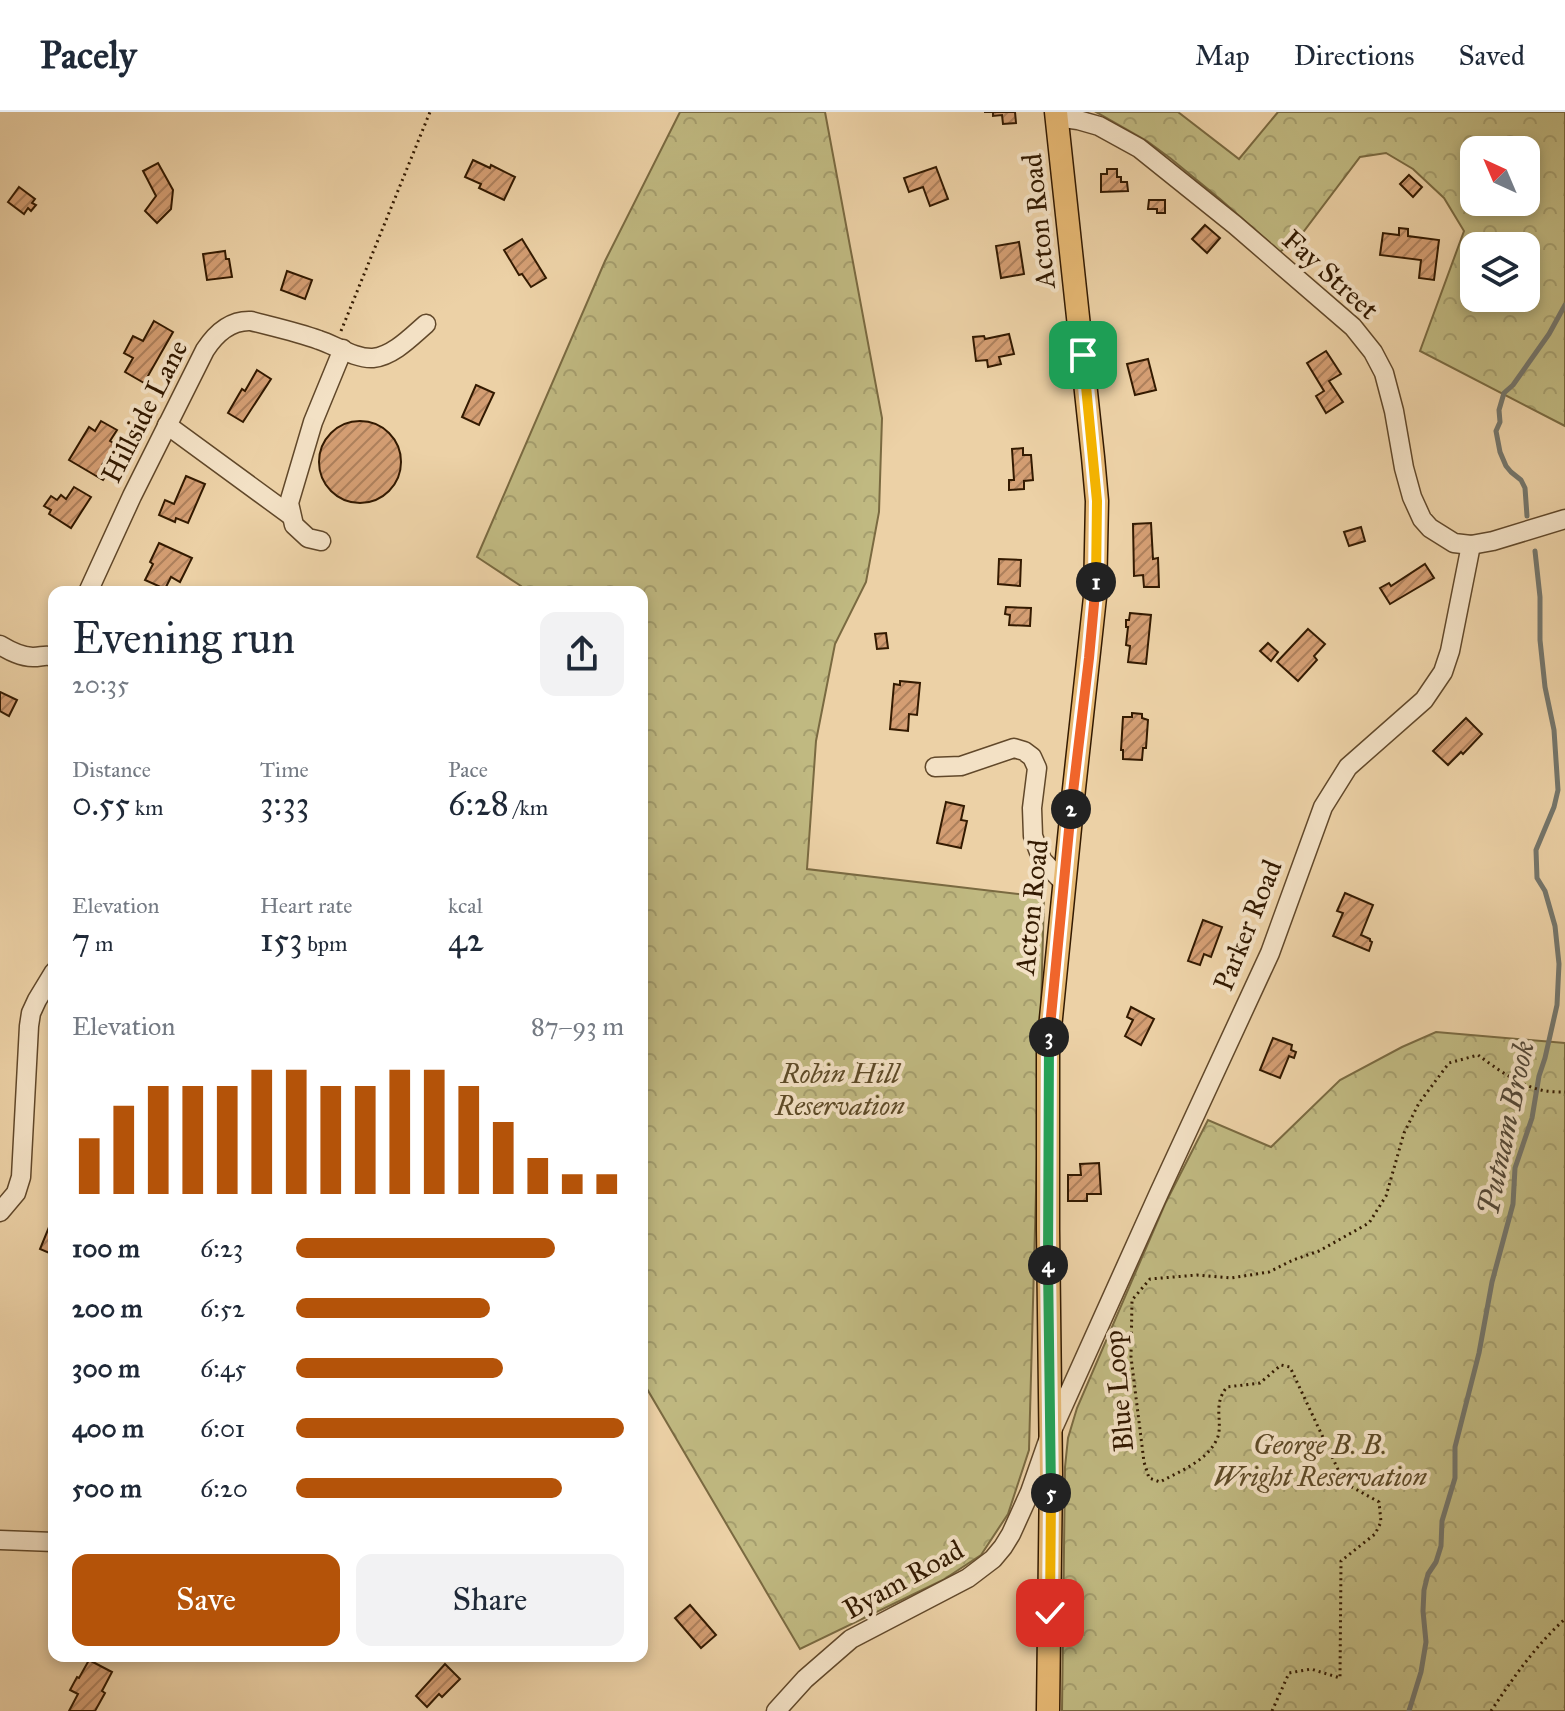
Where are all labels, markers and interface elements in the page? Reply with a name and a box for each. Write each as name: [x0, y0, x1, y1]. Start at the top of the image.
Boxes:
text: Pacely: [40, 32, 136, 78]
text: Map: [1195, 38, 1250, 73]
text: Directions: [1294, 38, 1415, 73]
text: Saved: [1459, 38, 1525, 73]
north arrow: [1460, 136, 1540, 216]
map controls: [1460, 136, 1540, 312]
street label: Acton Road: [1014, 152, 1063, 291]
street label: Fay Street: [1275, 222, 1386, 327]
button: layers: [1460, 232, 1540, 312]
pin: [1049, 321, 1117, 389]
icon: arrive: [1061, 333, 1105, 377]
street label: Hillside Lane: [93, 334, 195, 489]
pin: 1: [1076, 562, 1116, 602]
text: 1: [1092, 568, 1100, 595]
text: Evening run: [72, 611, 295, 665]
button: share: [540, 612, 624, 696]
text: 20:35: [72, 668, 129, 700]
text: Distance: [72, 756, 151, 783]
text: Time: [260, 756, 309, 783]
text: Pace: [448, 756, 488, 783]
text: 0.55: [72, 783, 130, 824]
text: 3:33: [260, 783, 309, 824]
text: 6:28: [448, 783, 509, 824]
pin: 2: [1051, 789, 1091, 829]
text: km: [130, 794, 163, 821]
text: /km: [509, 794, 548, 821]
text: 2: [1066, 795, 1076, 822]
street label: Acton Road: [1007, 838, 1056, 977]
street label: Parker Road: [1205, 855, 1290, 996]
text: Elevation: [72, 892, 159, 919]
text: Heart rate: [260, 892, 353, 919]
text: kcal: [448, 892, 483, 919]
text: 7: [72, 919, 90, 960]
text: 153: [260, 919, 303, 960]
text: 42: [448, 919, 484, 960]
text: m: [90, 930, 113, 957]
text: bpm: [303, 930, 347, 957]
text: Elevation: [72, 1010, 175, 1042]
text: 87–93 m: [531, 1010, 624, 1042]
pin: 3: [1029, 1017, 1069, 1057]
text: 3: [1045, 1023, 1053, 1050]
water label: Putnam Brook: [1470, 1038, 1542, 1218]
park label: Robin Hill Reservation: [774, 1056, 905, 1123]
text: 100 m: [72, 1232, 140, 1264]
text: 6:23: [200, 1232, 243, 1264]
pin: 4: [1028, 1245, 1068, 1285]
text: 4: [1042, 1251, 1054, 1278]
text: 200 m: [72, 1292, 143, 1324]
text: 6:52: [200, 1292, 245, 1324]
street label: Blue Loop: [1096, 1329, 1141, 1453]
text: 300 m: [72, 1352, 140, 1384]
text: 6:45: [200, 1352, 246, 1384]
text: 400 m: [72, 1412, 144, 1444]
text: 6:01: [200, 1412, 245, 1444]
park label: George B. B. Wright Reservation: [1213, 1427, 1427, 1494]
text: 500 m: [72, 1472, 142, 1504]
text: 6:20: [200, 1472, 248, 1504]
pin: 5: [1031, 1473, 1071, 1513]
text: 5: [1046, 1479, 1056, 1506]
street label: Byam Road: [837, 1532, 970, 1627]
button: Save: [72, 1554, 340, 1646]
button: Share: [356, 1554, 624, 1646]
pin: [1016, 1579, 1084, 1647]
icon: check: [1028, 1591, 1072, 1635]

